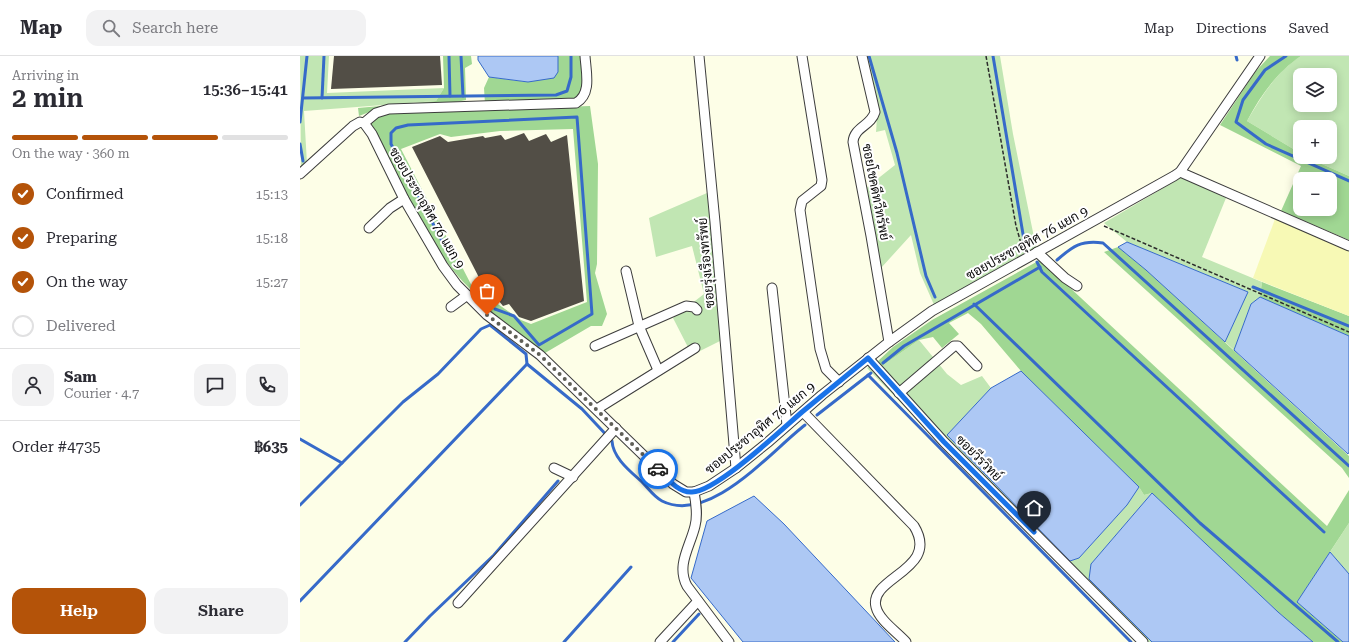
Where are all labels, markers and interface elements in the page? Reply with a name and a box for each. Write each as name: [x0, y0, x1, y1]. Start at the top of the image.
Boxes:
search box: [86, 10, 366, 46]
text: Map: [20, 16, 62, 39]
icon: search: [100, 17, 122, 39]
text: Search here: [132, 19, 218, 37]
text: Map: [1144, 20, 1174, 36]
text: Directions: [1196, 20, 1266, 36]
text: Saved: [1288, 20, 1329, 36]
text: Arriving in: [12, 68, 79, 83]
map controls: [1293, 68, 1337, 216]
button: layers: [1293, 68, 1337, 112]
text: 15:36–15:41: [203, 81, 288, 99]
text: 2 min: [12, 83, 84, 113]
button: +: [1293, 120, 1337, 164]
street label: ซอยโชคดีทวีทรัพย์: [859, 142, 895, 242]
street label: ซอยประชาอุทิศ 76 แยก 9: [384, 144, 469, 272]
text: On the way · 360 m: [12, 146, 129, 161]
button: −: [1293, 172, 1337, 216]
icon: check: [12, 183, 34, 205]
text: Confirmed: [46, 185, 124, 203]
text: 15:13: [256, 187, 288, 202]
street label: ซอยประชาอุทิศ 76 แยก 9: [963, 202, 1092, 285]
street label: ซอยรุ่งเรืองทรัพย์: [693, 217, 719, 309]
icon: check: [12, 227, 34, 249]
text: Preparing: [46, 229, 117, 247]
text: 15:18: [256, 231, 288, 246]
icon: check: [12, 271, 34, 293]
text: On the way: [46, 273, 128, 291]
pin: [470, 274, 504, 315]
text: 15:27: [256, 275, 288, 290]
icon: bag: [476, 280, 498, 302]
text: Delivered: [46, 317, 116, 335]
button: person: [12, 364, 54, 406]
button: chat: [194, 364, 236, 406]
button: phone: [246, 364, 288, 406]
text: Sam: [64, 368, 97, 386]
street label: ซอยประชาอุทิศ 76 แยก 9: [701, 378, 819, 479]
text: Courier · 4.7: [64, 386, 139, 401]
street label: ซอยวีรวิทย์: [953, 431, 1006, 484]
text: Order #4735: [12, 438, 101, 456]
text: ฿635: [254, 438, 288, 456]
courier: [638, 449, 678, 489]
icon: car: [647, 458, 669, 480]
pin: [1017, 491, 1051, 532]
icon: home: [1023, 497, 1045, 519]
button: Help: [12, 588, 146, 634]
button: Share: [154, 588, 288, 634]

